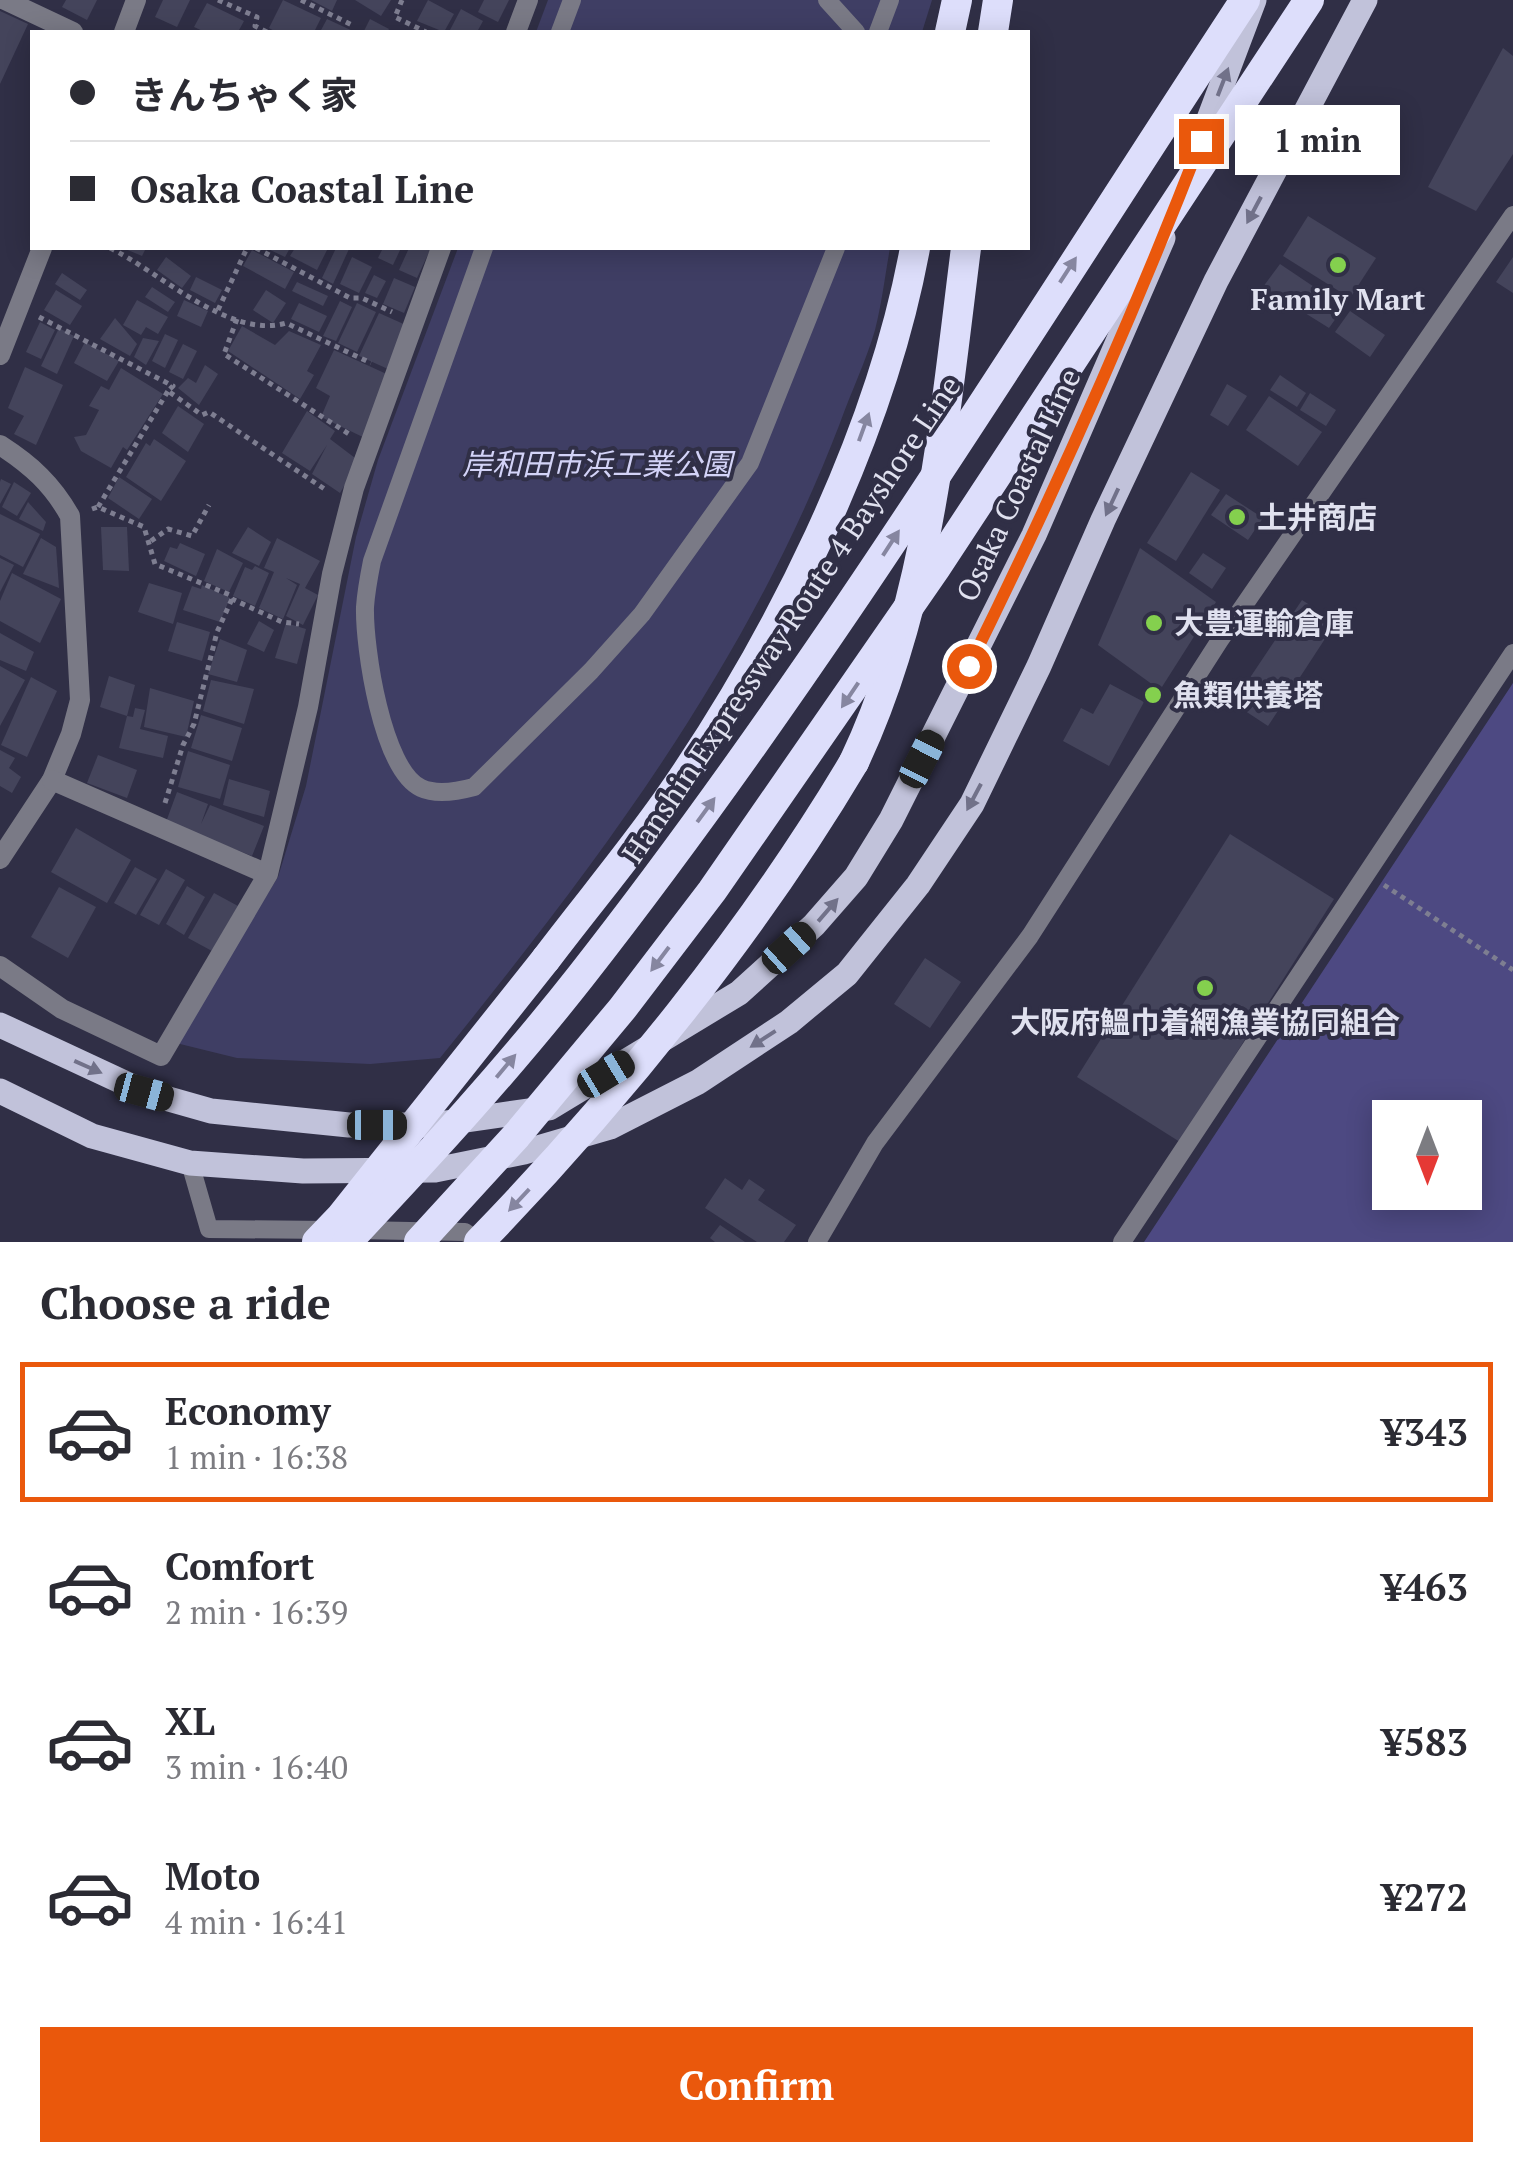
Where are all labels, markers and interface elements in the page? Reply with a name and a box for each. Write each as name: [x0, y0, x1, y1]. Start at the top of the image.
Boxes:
one-way arrow: [1216, 67, 1231, 97]
text: きんちゃく家: [130, 70, 358, 120]
callout: 1 min: [1236, 106, 1401, 176]
route end: [1179, 119, 1224, 164]
text: 1 min: [1274, 119, 1361, 161]
text: Osaka Coastal Line: [130, 164, 474, 214]
one-way arrow: [1246, 196, 1263, 225]
marker: Family Mart: [1327, 254, 1349, 276]
one-way arrow: [1059, 257, 1077, 284]
place label: Family Mart: [1250, 279, 1426, 319]
street label: Osaka Coastal Line: [946, 362, 1090, 608]
street label: Hanshin Expressway Route 4 Bayshore Line: [613, 368, 969, 870]
one-way arrow: [857, 411, 872, 441]
park label: 岸和田市浜工業公園: [462, 444, 736, 484]
one-way arrow: [1103, 488, 1120, 517]
place label: 土井商店: [1257, 497, 1377, 537]
marker: 土井商店: [1226, 506, 1248, 528]
one-way arrow: [882, 529, 900, 557]
place label: 大豊運輸倉庫: [1174, 603, 1354, 643]
marker: 大豊運輸倉庫: [1143, 612, 1165, 634]
route start: [947, 644, 992, 689]
place label: 魚類供養塔: [1173, 675, 1323, 715]
one-way arrow: [841, 681, 860, 708]
marker: 魚類供養塔: [1142, 684, 1164, 706]
car: [895, 725, 949, 793]
one-way arrow: [966, 782, 983, 811]
one-way arrow: [696, 797, 716, 823]
one-way arrow: [816, 897, 838, 922]
car: [757, 917, 821, 979]
one-way arrow: [651, 946, 671, 972]
marker: 大阪府鰮巾着網漁業協同組合: [1194, 977, 1216, 999]
place label: 大阪府鰮巾着網漁業協同組合: [1010, 1002, 1400, 1042]
one-way arrow: [750, 1030, 777, 1048]
car: [573, 1046, 639, 1102]
one-way arrow: [495, 1053, 516, 1078]
one-way arrow: [73, 1059, 103, 1075]
car: [111, 1070, 177, 1114]
north arrow: [1372, 1100, 1482, 1210]
map controls: [1372, 1100, 1482, 1210]
car: [347, 1110, 407, 1140]
one-way arrow: [508, 1188, 531, 1212]
text: Choose a ride: [40, 1272, 331, 1332]
text: Economy: [165, 1386, 331, 1436]
icon: car: [45, 1387, 135, 1477]
text: ¥343: [1382, 1407, 1468, 1457]
text: 1 min · 16:38: [165, 1436, 348, 1478]
text: Comfort: [165, 1541, 314, 1591]
icon: car: [45, 1542, 135, 1632]
text: ¥463: [1382, 1562, 1468, 1612]
text: 2 min · 16:39: [165, 1591, 348, 1633]
text: XL: [165, 1696, 215, 1746]
icon: car: [45, 1697, 135, 1787]
text: ¥583: [1382, 1717, 1468, 1767]
text: 3 min · 16:40: [165, 1746, 348, 1788]
text: Moto: [165, 1851, 260, 1901]
icon: car: [45, 1852, 135, 1942]
text: ¥272: [1382, 1872, 1468, 1922]
text: 4 min · 16:41: [165, 1901, 348, 1943]
button: Confirm: [40, 2027, 1473, 2142]

